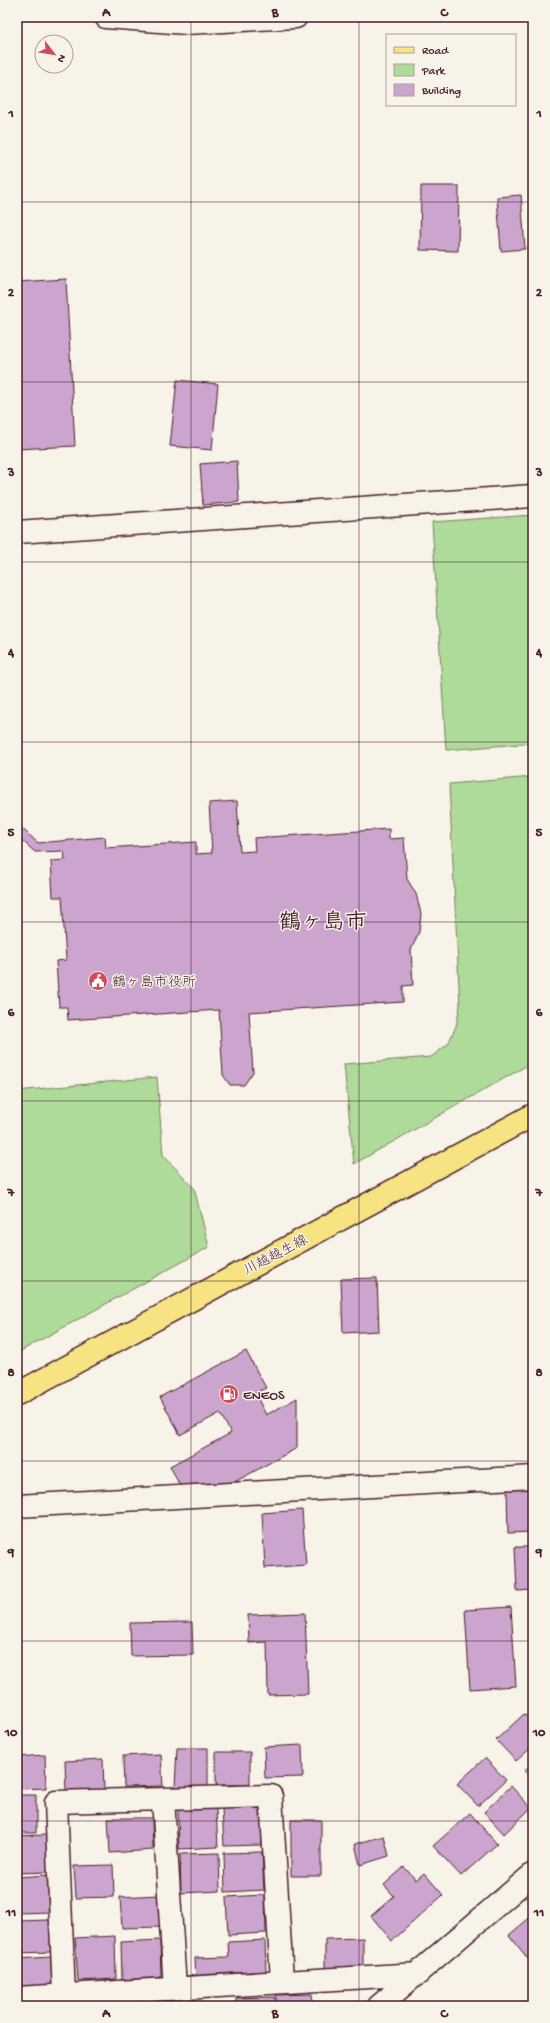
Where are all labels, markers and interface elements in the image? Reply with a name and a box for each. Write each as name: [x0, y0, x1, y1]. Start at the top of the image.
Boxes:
text: A: [101, 6, 111, 21]
text: B: [271, 6, 280, 21]
text: C: [439, 6, 449, 21]
north arrow: [34, 34, 74, 74]
legend: [386, 34, 516, 106]
text: Road: [422, 45, 449, 59]
text: N: [54, 52, 68, 64]
text: Park: [421, 65, 447, 79]
text: Building: [421, 85, 461, 99]
text: 1: [7, 107, 14, 122]
text: 1: [535, 107, 542, 122]
text: 2: [8, 286, 15, 301]
text: 2: [536, 286, 543, 301]
text: 3: [7, 466, 15, 481]
text: 3: [535, 466, 543, 481]
text: 4: [7, 646, 15, 661]
text: 4: [535, 646, 543, 661]
text: 5: [8, 826, 15, 841]
text: 5: [536, 826, 543, 841]
district label: 鶴ヶ島市: [279, 909, 367, 937]
public building icon: 鶴ヶ島市役所: [87, 970, 109, 992]
place label: 鶴ヶ島市役所: [112, 975, 196, 992]
text: 6: [8, 1006, 15, 1021]
text: 6: [536, 1006, 543, 1021]
text: 7: [7, 1186, 16, 1201]
text: 7: [535, 1186, 544, 1201]
street label: 川越越生線: [241, 1232, 311, 1280]
text: 8: [7, 1366, 15, 1381]
text: 8: [535, 1366, 543, 1381]
fuel station icon: ENEOS: [218, 1383, 240, 1405]
place label: ENEOS: [243, 1388, 285, 1405]
text: 9: [7, 1546, 15, 1561]
text: 9: [535, 1546, 543, 1561]
text: 10: [4, 1726, 18, 1741]
text: 10: [532, 1726, 546, 1741]
text: 11: [5, 1906, 16, 1921]
text: 11: [533, 1906, 544, 1921]
text: A: [101, 2007, 111, 2022]
text: B: [271, 2007, 280, 2022]
text: C: [439, 2007, 449, 2022]

